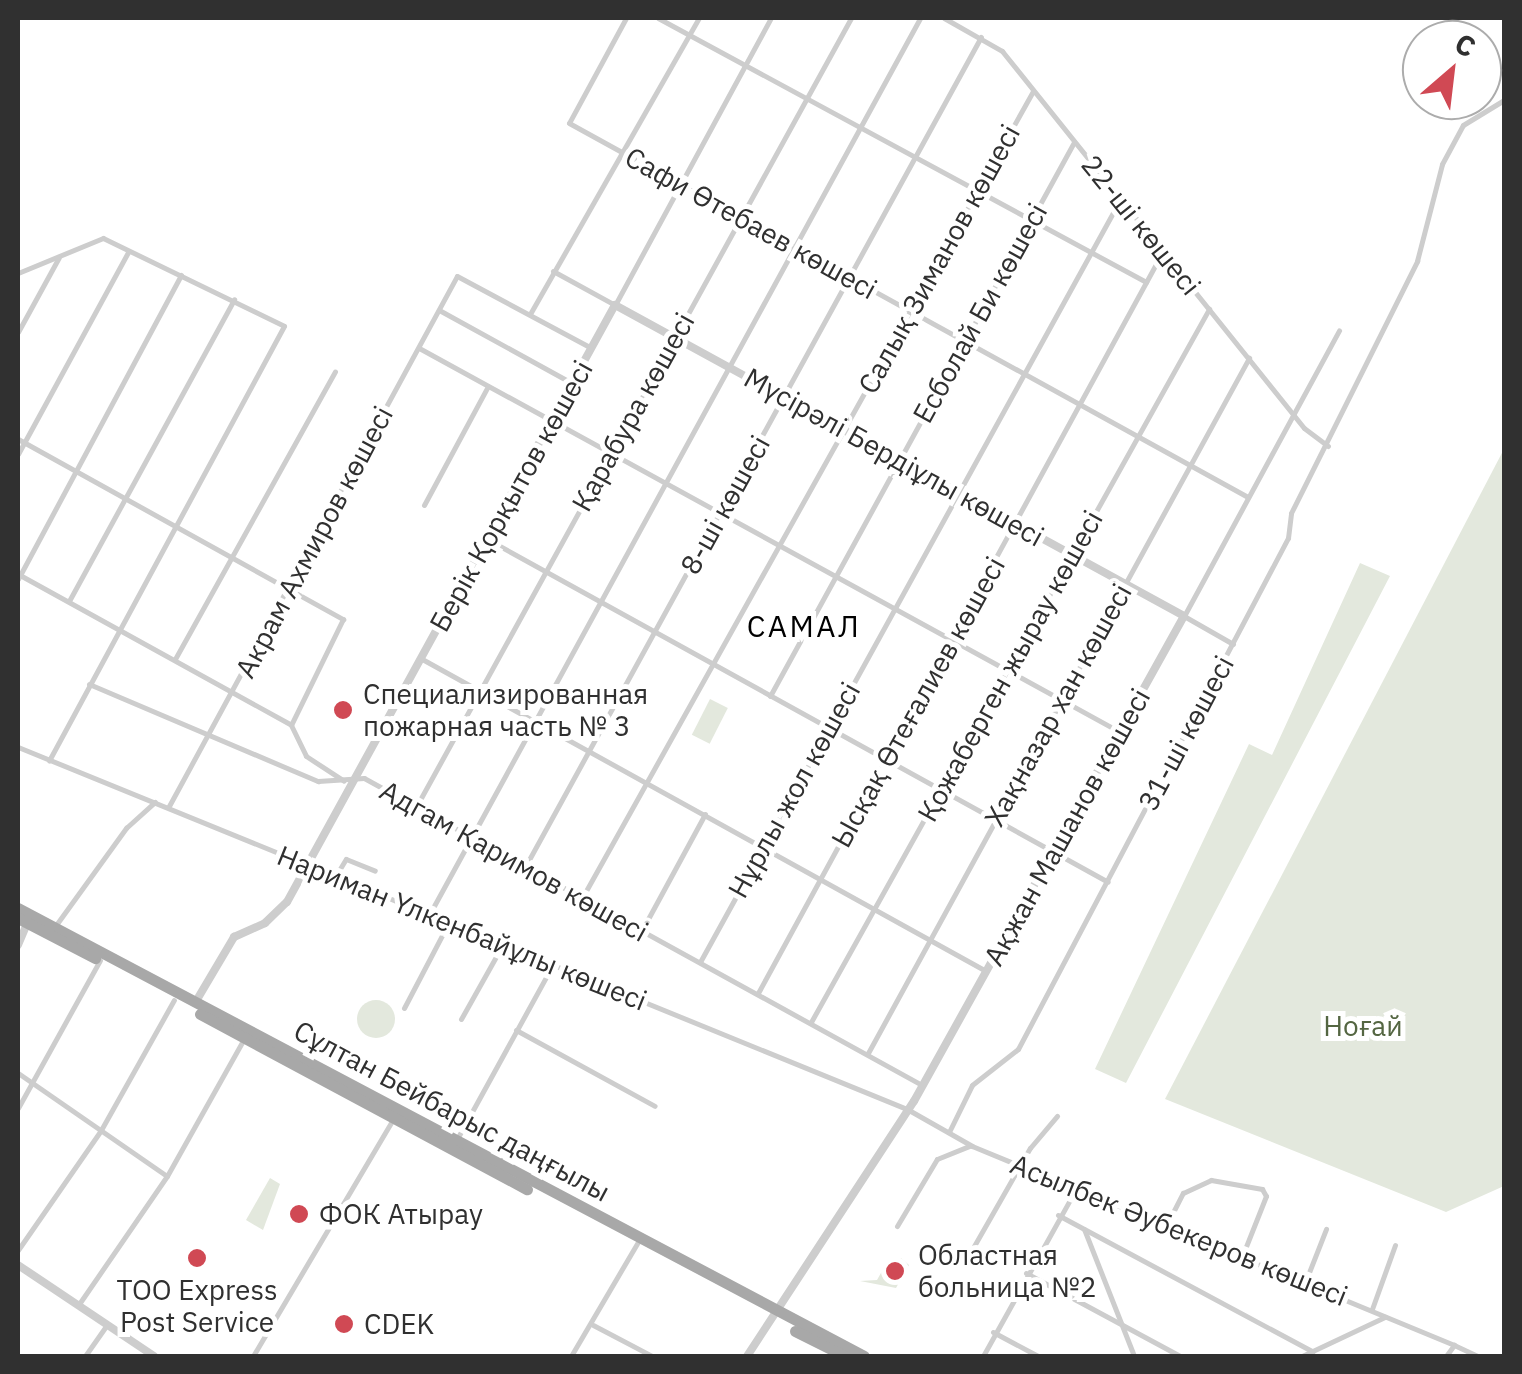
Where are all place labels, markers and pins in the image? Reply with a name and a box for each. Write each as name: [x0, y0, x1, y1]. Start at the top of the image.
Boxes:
place label: Специализированная пожарная часть № 3: [363, 677, 648, 743]
marker: Специализированная пожарная часть № 3: [332, 699, 354, 721]
place label: ФОК Атырау: [319, 1197, 483, 1231]
marker: ФОК Атырау: [288, 1203, 310, 1225]
place label: Областная больница №2: [918, 1238, 1097, 1304]
marker: ТОО Express Post Service: [186, 1247, 208, 1269]
marker: Областная больница №2: [882, 1258, 908, 1284]
place label: ТОО Express Post Service: [116, 1273, 278, 1339]
place label: CDEK: [364, 1307, 434, 1341]
marker: CDEK: [333, 1313, 355, 1335]

